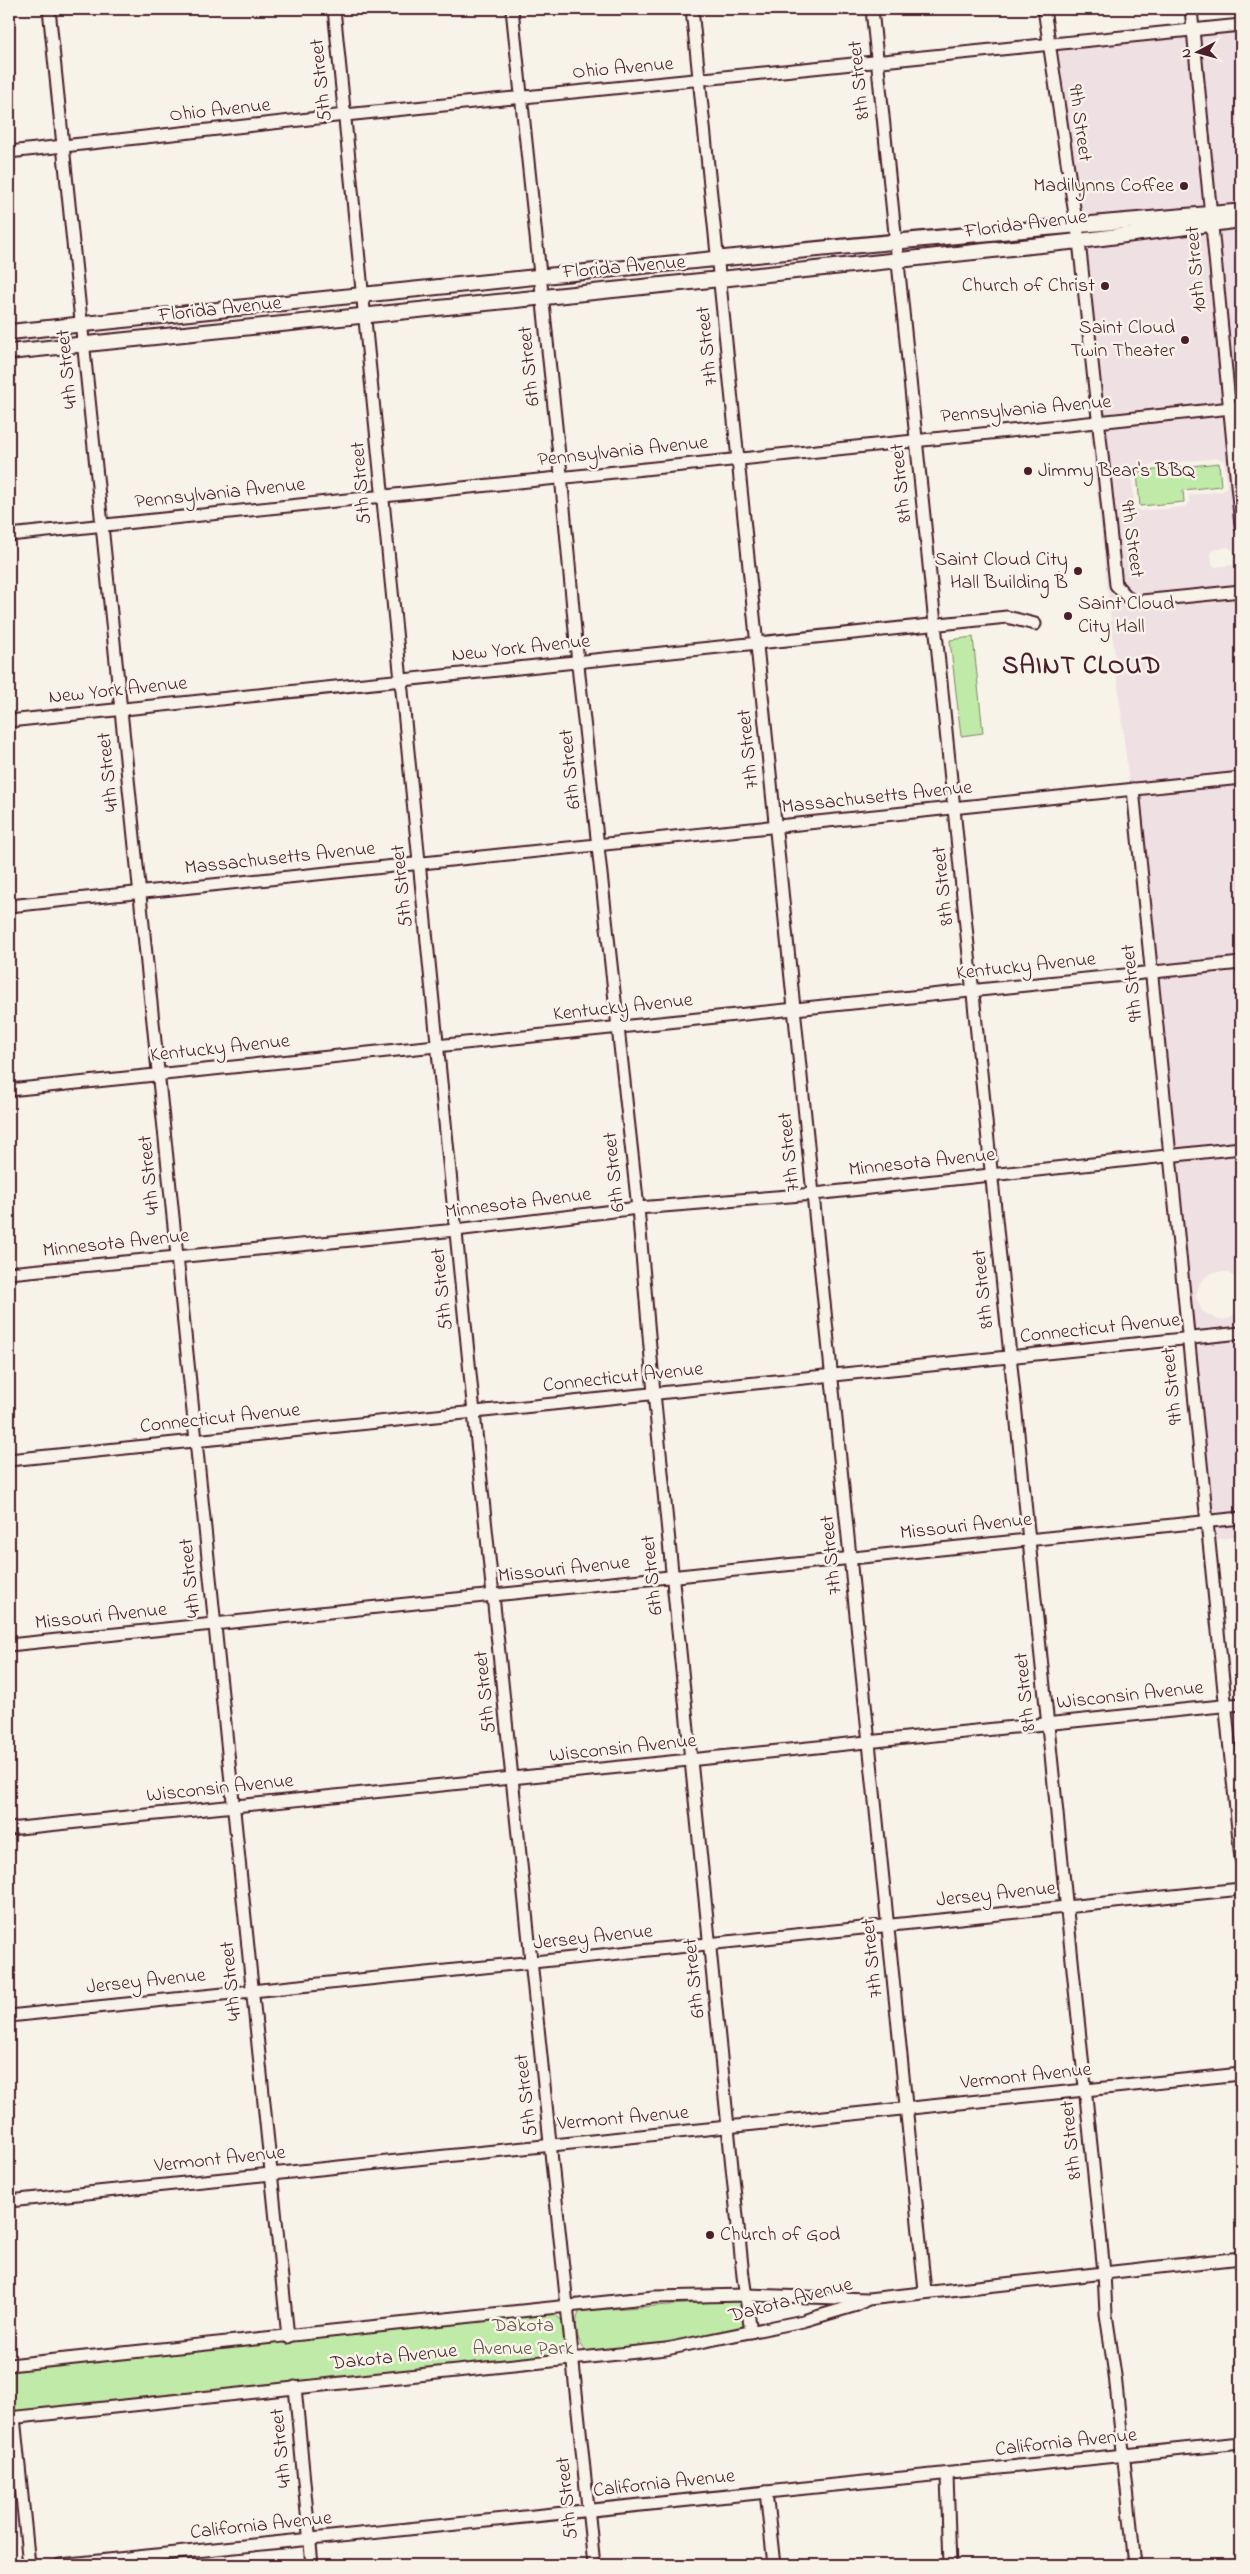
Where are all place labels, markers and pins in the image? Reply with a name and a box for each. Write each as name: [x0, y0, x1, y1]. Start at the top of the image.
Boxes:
place label: Madilynns Coffee: [1033, 172, 1174, 201]
marker: Madilynns Coffee: [1178, 180, 1190, 192]
place label: Church of Christ: [962, 272, 1095, 301]
marker: Church of Christ: [1099, 280, 1111, 292]
place label: Saint Cloud Twin Theater: [1071, 314, 1176, 366]
marker: Saint Cloud Twin Theater: [1179, 334, 1191, 346]
place label: Jimmy Bear's BBQ: [1038, 457, 1196, 486]
marker: Jimmy Bear's BBQ: [1022, 465, 1034, 477]
place label: Saint Cloud City Hall Building B: [934, 546, 1068, 599]
marker: Saint Cloud City Hall Building B: [1072, 565, 1084, 577]
place label: Saint Cloud City Hall: [1078, 590, 1174, 642]
marker: Saint Cloud City Hall: [1062, 610, 1074, 622]
place label: Church of God: [720, 2221, 840, 2250]
marker: Church of God: [704, 2229, 716, 2241]

